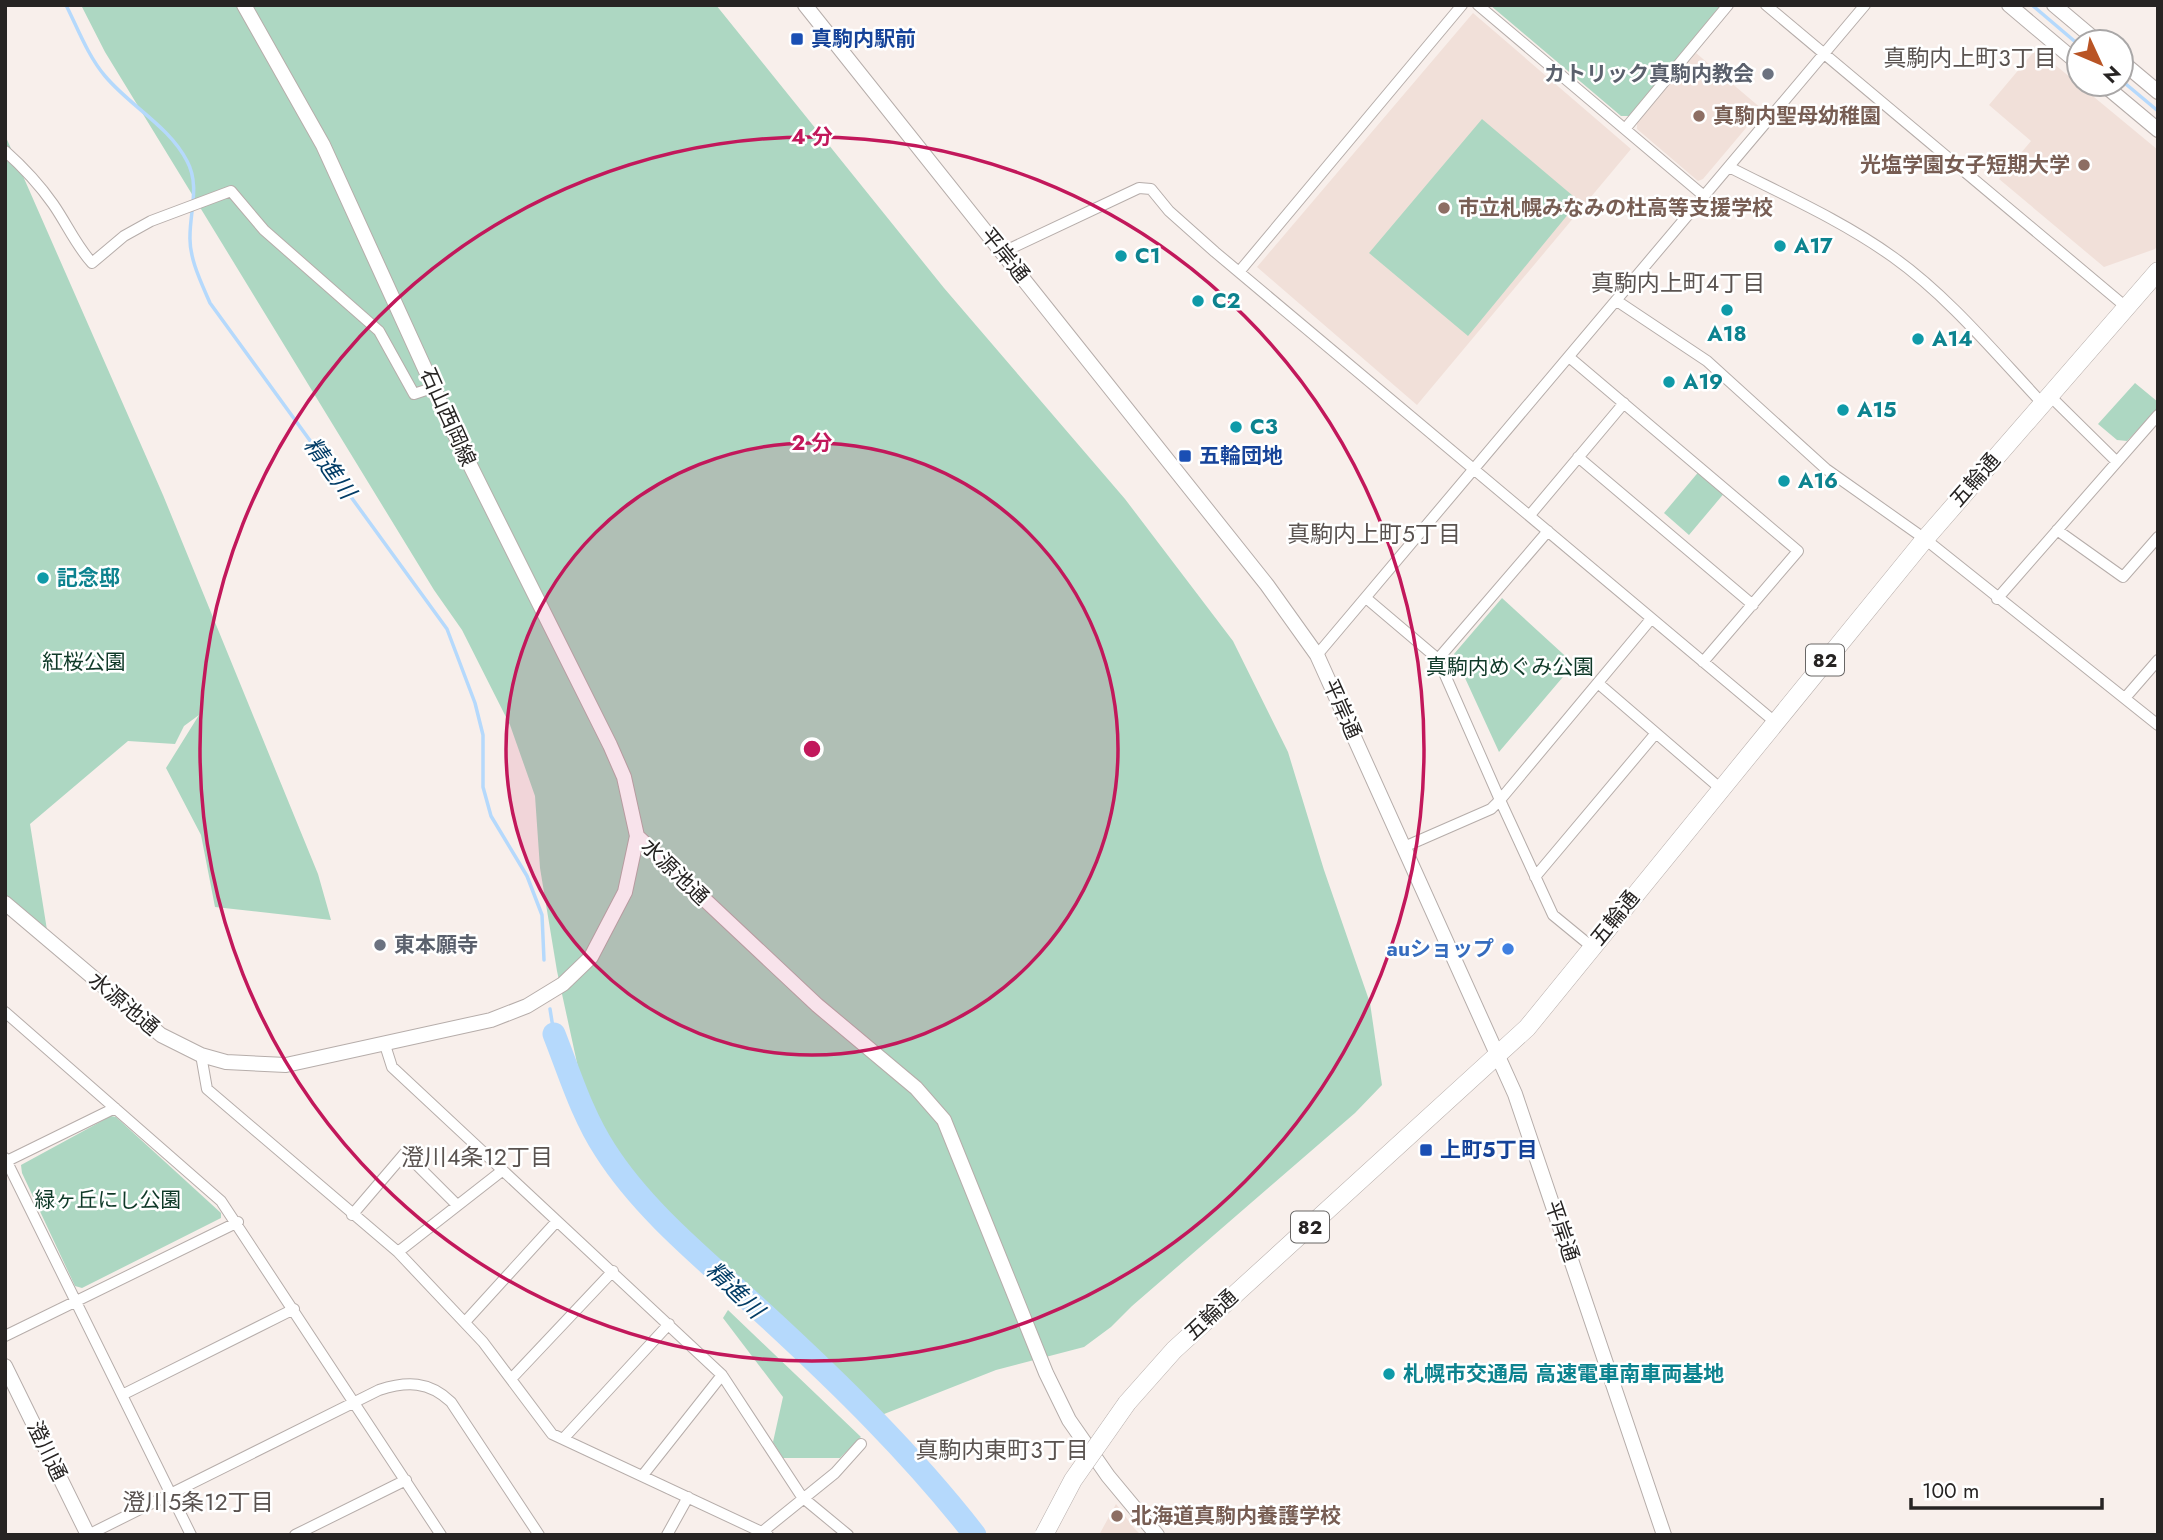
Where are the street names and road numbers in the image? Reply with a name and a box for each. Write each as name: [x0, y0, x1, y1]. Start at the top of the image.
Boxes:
street label: 平岸通: [974, 221, 1036, 289]
street label: 石山西岡線: [413, 363, 483, 471]
street label: 五輪通: [1943, 446, 2007, 514]
road number: 82: [1806, 645, 1844, 676]
street label: 平岸通: [1315, 674, 1369, 744]
street label: 水源池通: [634, 832, 716, 912]
street label: 五輪通: [1584, 884, 1646, 952]
street label: 水源池通: [82, 966, 166, 1042]
street label: 平岸通: [1538, 1196, 1586, 1266]
road number: 82: [1291, 1212, 1329, 1242]
street label: 五輪通: [1178, 1283, 1244, 1347]
street label: 澄川通: [20, 1416, 74, 1486]

